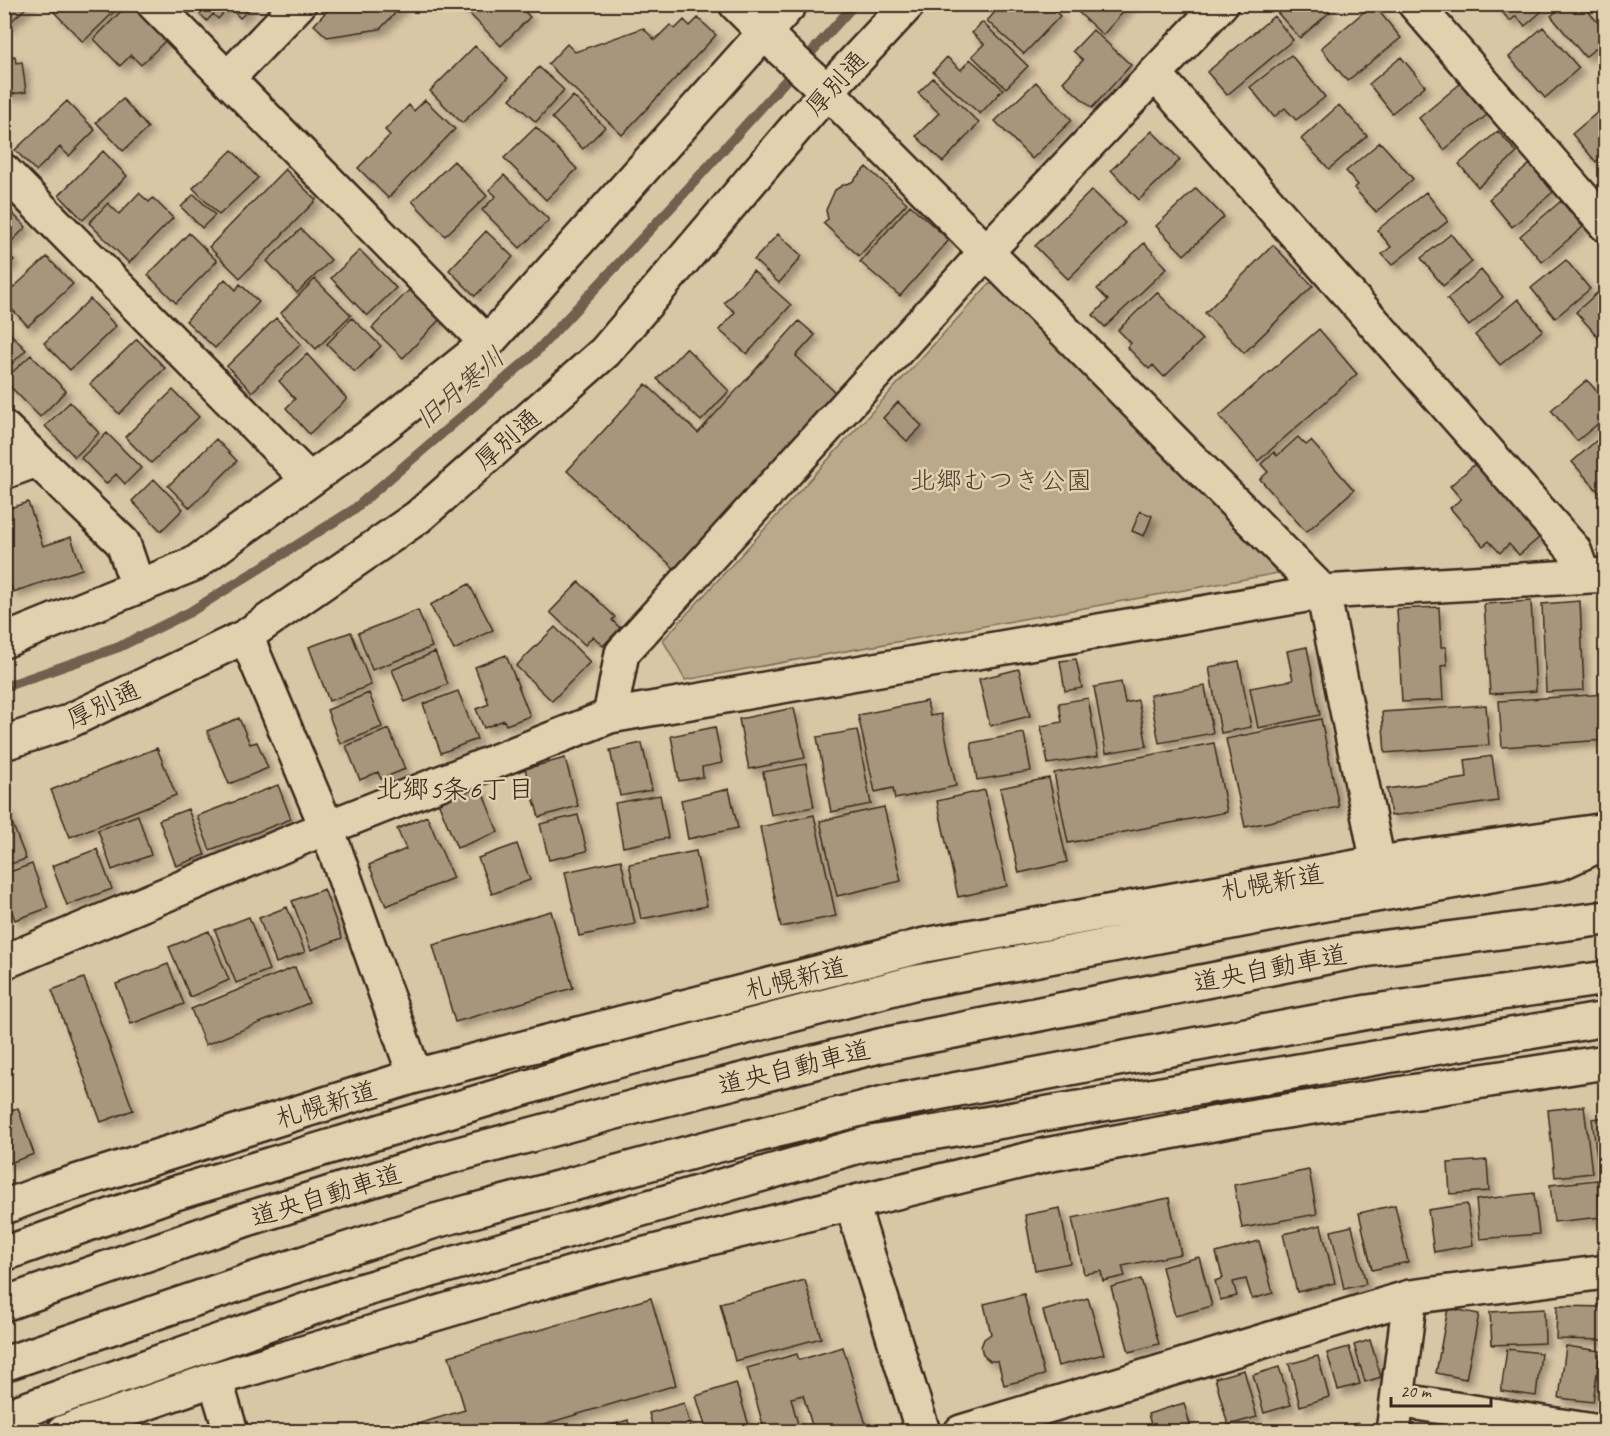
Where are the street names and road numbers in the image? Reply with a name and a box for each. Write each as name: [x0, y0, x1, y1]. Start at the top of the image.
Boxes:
street label: 厚別通: [798, 44, 875, 123]
street label: 厚別通: [467, 401, 548, 477]
street label: 厚別通: [61, 673, 146, 736]
street label: 札幌新道: [1218, 857, 1326, 908]
street label: 道央自動車道: [1190, 937, 1350, 1000]
street label: 札幌新道: [742, 950, 851, 1007]
street label: 道央自動車道: [714, 1033, 874, 1102]
street label: 札幌新道: [272, 1073, 381, 1135]
street label: 道央自動車道: [247, 1157, 406, 1234]

